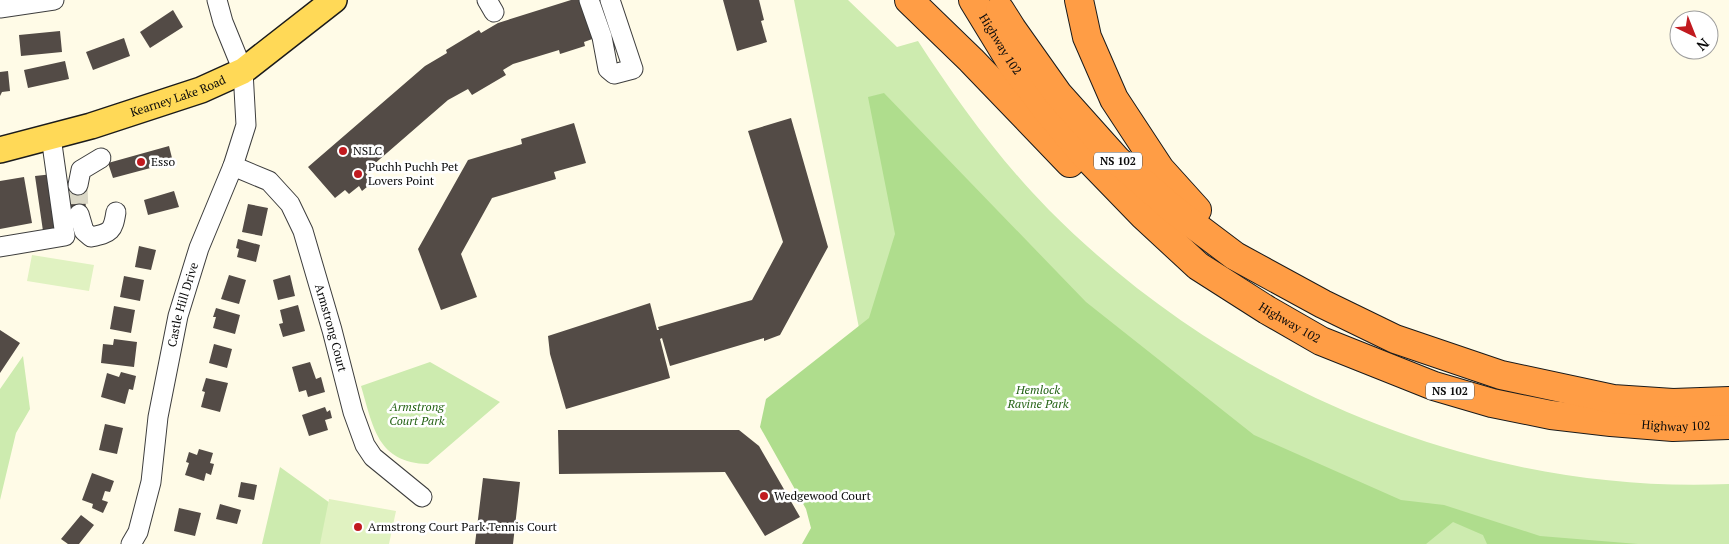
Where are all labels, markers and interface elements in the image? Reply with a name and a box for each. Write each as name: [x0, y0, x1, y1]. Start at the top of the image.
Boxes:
north arrow: [1669, 10, 1719, 60]
street label: Highway 102: [976, 11, 1025, 77]
text: N: [1693, 34, 1714, 56]
street label: Kearney Lake Road: [128, 72, 228, 120]
place label: NSLC: [353, 143, 383, 158]
marker: NSLC: [337, 145, 349, 157]
road number: NS 102: [1094, 153, 1142, 170]
place label: Esso: [151, 154, 175, 169]
marker: Esso: [135, 156, 147, 168]
place label: Puchh Puchh Pet Lovers Point: [368, 159, 459, 188]
marker: Puchh Puchh Pet Lovers Point: [352, 168, 364, 180]
street label: Castle Hill Drive: [164, 260, 201, 348]
street label: Armstrong Court: [312, 282, 351, 374]
street label: Highway 102: [1256, 299, 1323, 346]
park label: Hemlock Ravine Park: [1006, 382, 1069, 411]
road number: NS 102: [1426, 382, 1474, 400]
park label: Armstrong Court Park: [389, 399, 445, 428]
street label: Highway 102: [1641, 416, 1710, 434]
place label: Wedgewood Court: [774, 488, 871, 503]
marker: Wedgewood Court: [758, 490, 770, 502]
place label: Armstrong Court Park Tennis Court: [368, 519, 558, 534]
marker: Armstrong Court Park Tennis Court: [352, 521, 364, 533]

